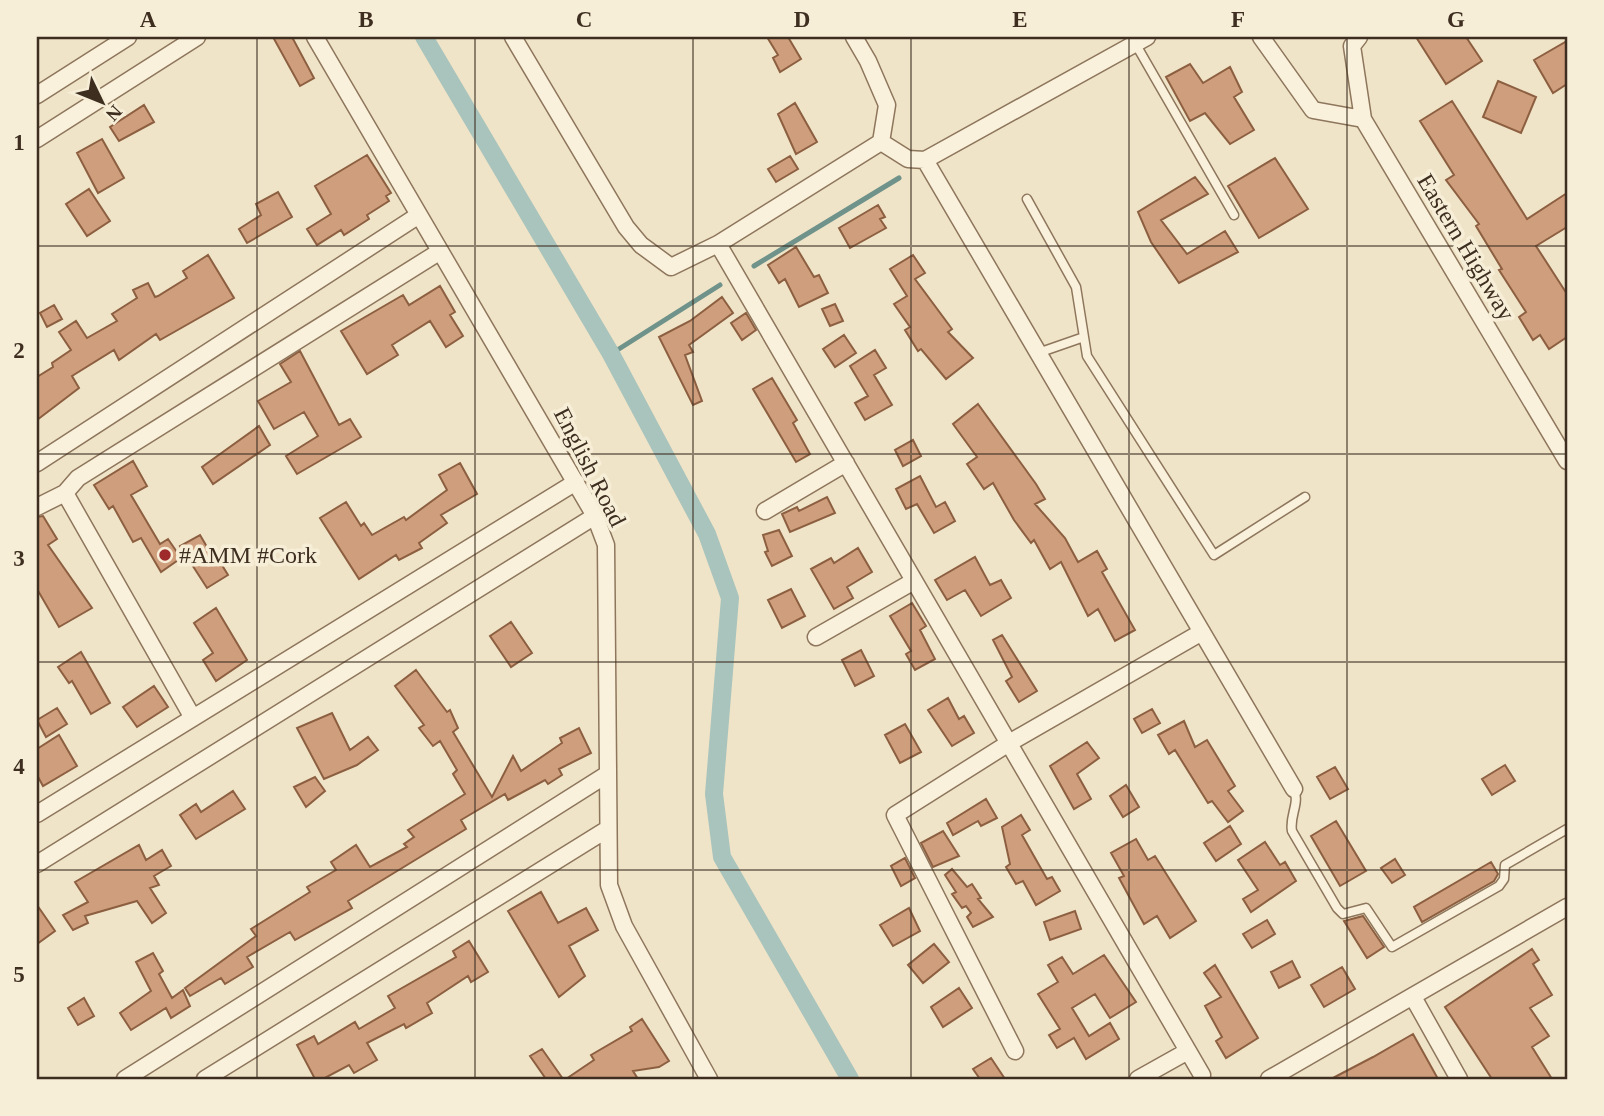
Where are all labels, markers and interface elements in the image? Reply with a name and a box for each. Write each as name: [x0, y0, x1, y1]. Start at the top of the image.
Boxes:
text: A: [140, 7, 157, 32]
text: B: [358, 7, 374, 32]
text: C: [576, 7, 592, 32]
text: D: [794, 7, 810, 32]
text: E: [1012, 7, 1028, 32]
text: F: [1231, 7, 1245, 32]
text: G: [1447, 7, 1465, 32]
north arrow: [66, 66, 136, 136]
text: N: [102, 101, 126, 126]
text: 1: [13, 130, 25, 155]
street label: Eastern Highway: [1412, 169, 1520, 325]
text: 2: [13, 338, 25, 363]
street label: English Road: [549, 403, 631, 531]
place label: #AMM #Cork: [179, 542, 317, 568]
text: 3: [13, 546, 25, 571]
marker: #AMM #Cork: [157, 547, 173, 563]
text: 4: [13, 754, 25, 779]
text: 5: [13, 962, 25, 987]

